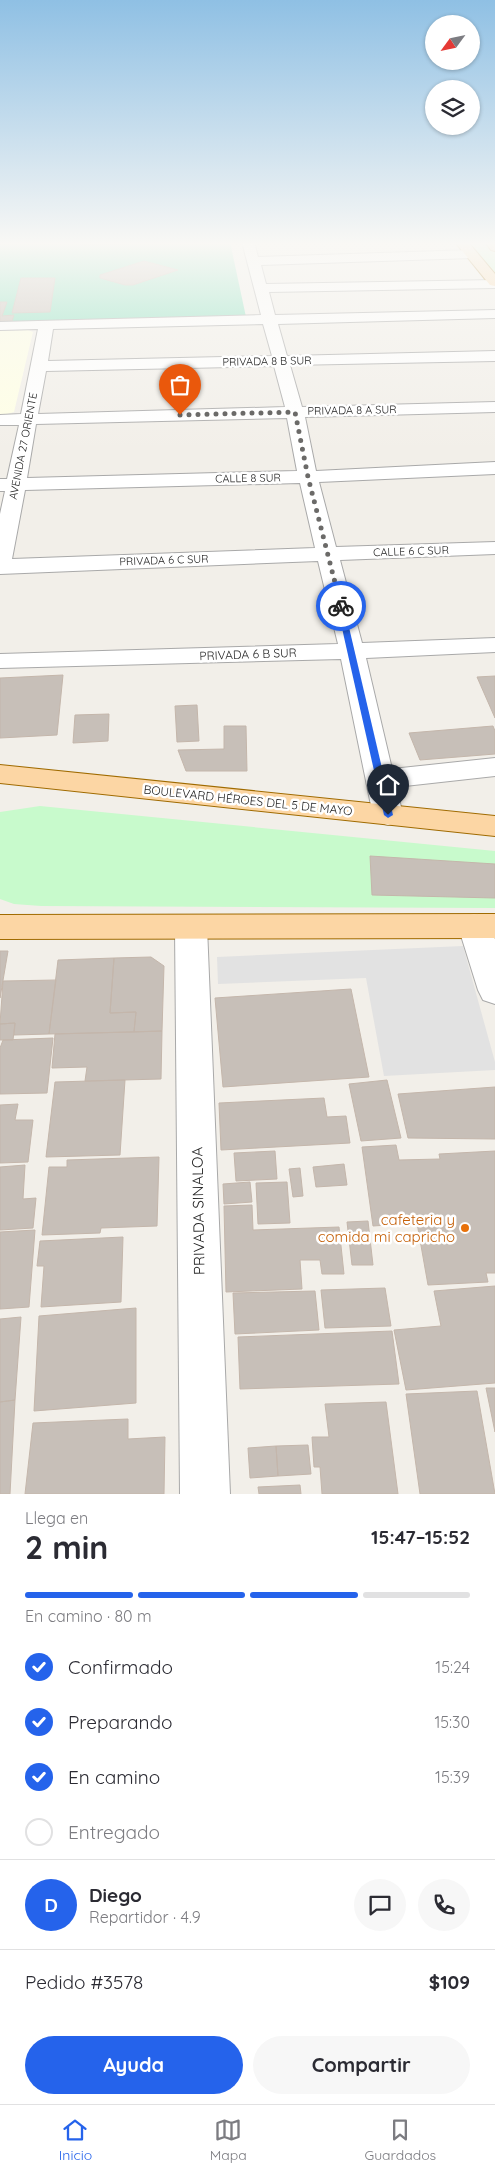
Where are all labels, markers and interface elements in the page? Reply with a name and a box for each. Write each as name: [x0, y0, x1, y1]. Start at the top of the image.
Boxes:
north arrow: [425, 15, 480, 70]
map controls: [425, 15, 480, 135]
button: layers: [425, 80, 480, 135]
street label: PRIVADA 8 B SUR: [222, 353, 312, 369]
pin: [159, 364, 201, 415]
icon: bag: [166, 371, 194, 399]
street label: AVENIDA 27 ORIENTE: [6, 391, 40, 501]
street label: PRIVADA 8 A SUR: [307, 402, 397, 418]
street label: CALLE 8 SUR: [215, 470, 281, 486]
street label: CALLE 6 C SUR: [373, 543, 449, 559]
street label: PRIVADA 6 C SUR: [119, 551, 209, 569]
courier: [316, 581, 366, 631]
icon: bike: [327, 592, 355, 620]
street label: PRIVADA 6 B SUR: [199, 645, 297, 663]
pin: [367, 764, 409, 815]
icon: home: [374, 771, 402, 799]
street label: BOULEVARD HÉROES DEL 5 DE MAYO: [143, 782, 353, 818]
street label: PRIVADA SINALOA: [187, 1146, 209, 1275]
place label: cafeteria y comida mi capricho: [318, 1210, 455, 1246]
marker: cafeteria y comida mi capricho: [459, 1222, 471, 1234]
text: Llega en: [25, 1508, 88, 1528]
text: 15:47–15:52: [371, 1525, 470, 1549]
text: 2 min: [25, 1527, 108, 1567]
text: En camino · 80 m: [25, 1606, 152, 1626]
icon: check: [25, 1653, 53, 1681]
text: Confirmado: [68, 1655, 173, 1679]
text: 15:24: [435, 1657, 470, 1677]
icon: check: [25, 1708, 53, 1736]
text: Preparando: [68, 1710, 173, 1734]
text: 15:30: [434, 1712, 470, 1732]
icon: check: [25, 1763, 53, 1791]
text: En camino: [68, 1765, 160, 1789]
text: 15:39: [435, 1767, 470, 1787]
text: Entregado: [68, 1820, 160, 1844]
button: chat: [354, 1879, 406, 1931]
button: phone: [418, 1879, 470, 1931]
text: Diego: [89, 1883, 142, 1907]
text: D: [44, 1893, 58, 1917]
text: Repartidor · 4.9: [89, 1907, 201, 1927]
text: Pedido #3578: [25, 1970, 143, 1994]
text: $109: [429, 1970, 470, 1994]
button: Ayuda: [25, 2036, 243, 2094]
button: Compartir: [253, 2036, 470, 2094]
tab: Inicio: [59, 2116, 92, 2164]
tab: Mapa: [210, 2116, 247, 2164]
tab: Guardados: [364, 2116, 436, 2164]

